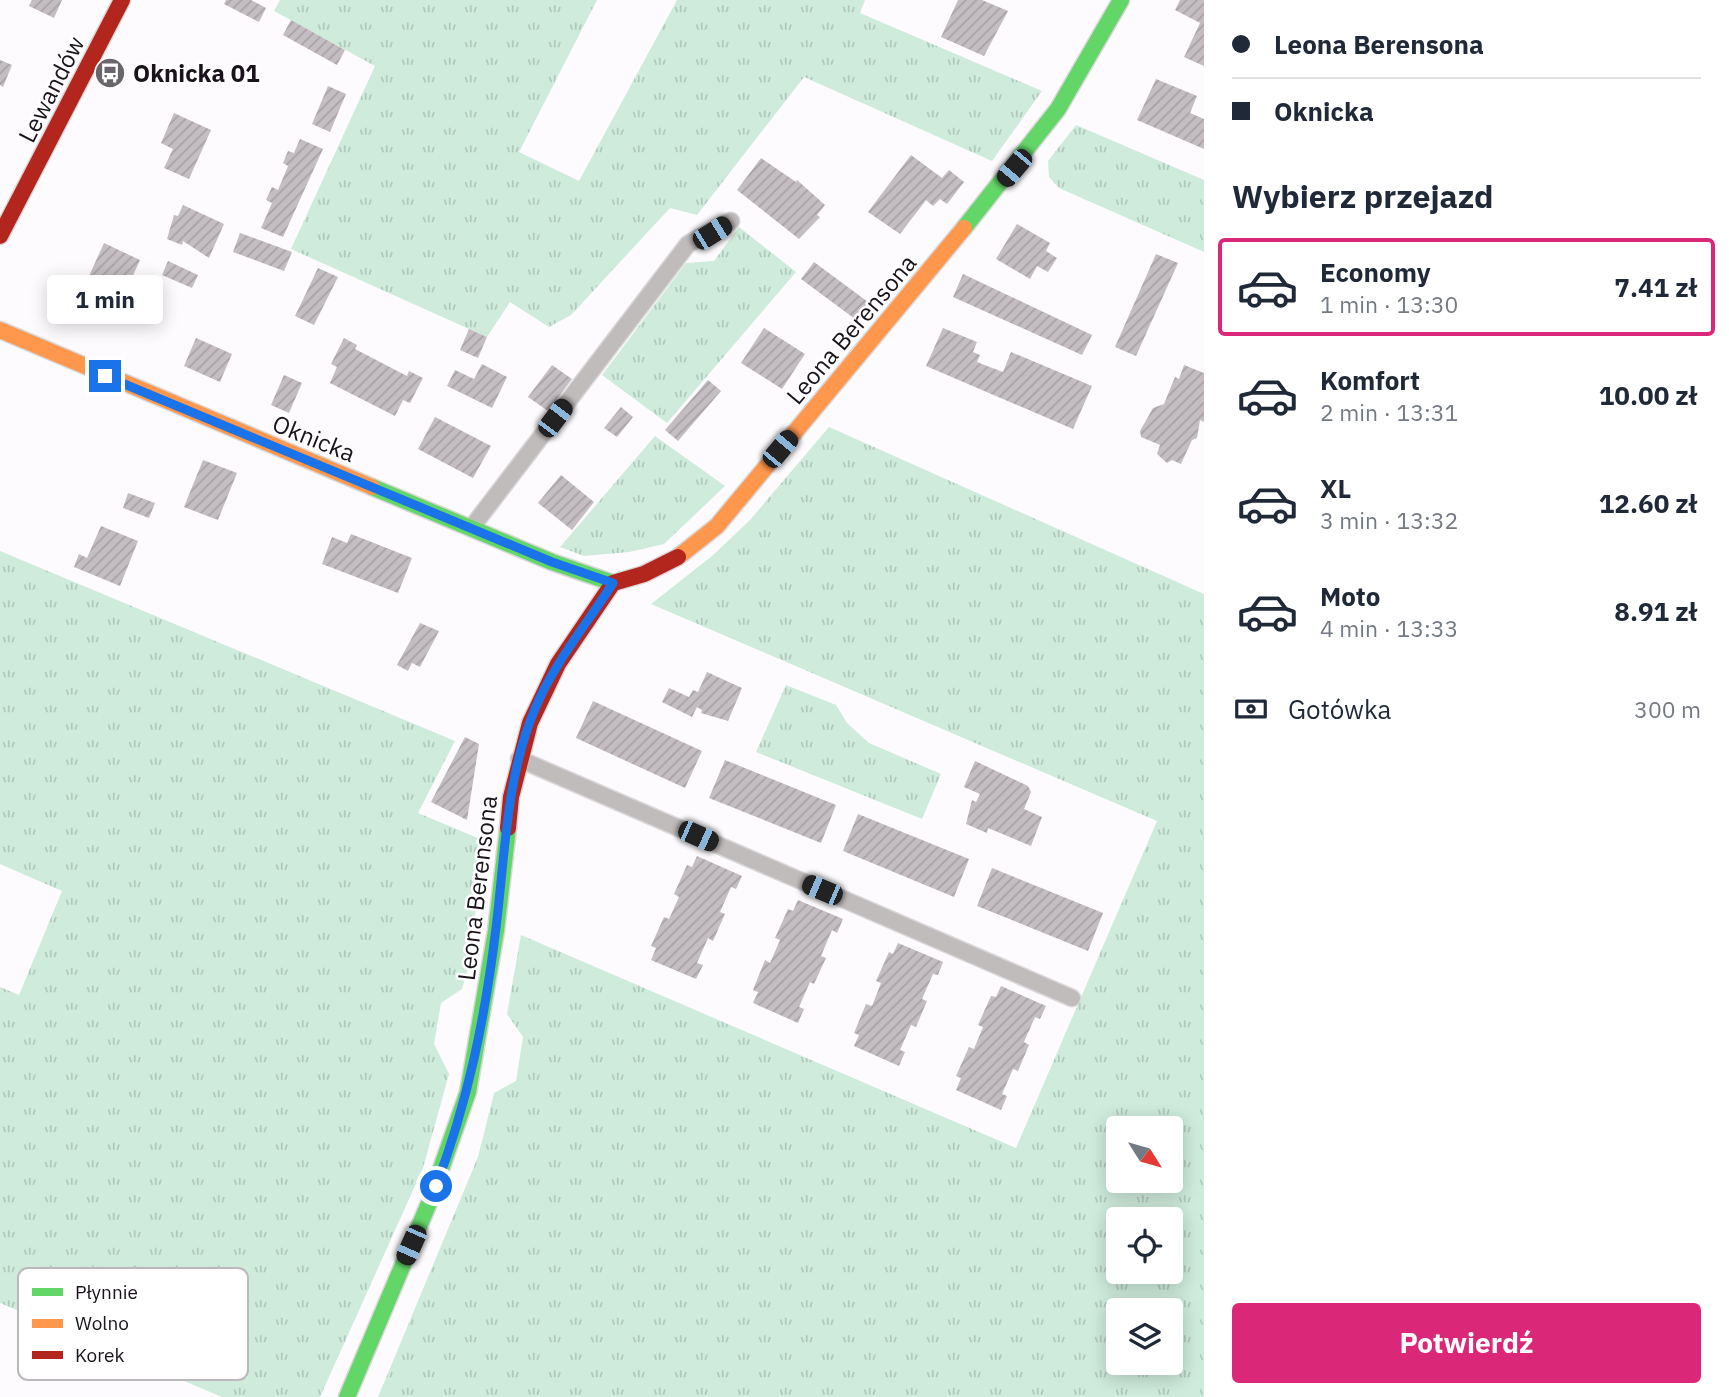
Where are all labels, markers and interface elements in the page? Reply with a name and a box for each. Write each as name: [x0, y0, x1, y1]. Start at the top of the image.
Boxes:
text: Leona Berensona: [1274, 27, 1484, 61]
street label: Lewandów: [11, 30, 91, 148]
bus stop icon: Oknicka 01: [93, 56, 127, 90]
place label: Oknicka 01: [133, 57, 260, 89]
text: Oknicka: [1274, 94, 1374, 128]
car: [993, 145, 1036, 191]
text: Wybierz przejazd: [1232, 175, 1494, 217]
car: [689, 213, 736, 253]
street label: Leona Berensona: [779, 247, 923, 411]
text: Economy: [1320, 255, 1431, 289]
icon: car: [1236, 256, 1299, 319]
text: 7.41 zł: [1614, 270, 1697, 304]
callout: 1 min: [47, 274, 163, 324]
text: 1 min: [75, 284, 135, 314]
text: 1 min · 13:30: [1320, 289, 1458, 319]
route end: [89, 360, 121, 392]
text: Komfort: [1320, 363, 1420, 397]
icon: car: [1236, 364, 1299, 427]
text: 10.00 zł: [1599, 378, 1697, 412]
car: [534, 395, 577, 441]
text: 2 min · 13:31: [1320, 397, 1458, 427]
street label: Oknicka: [268, 407, 360, 469]
car: [759, 426, 802, 472]
text: XL: [1320, 471, 1351, 505]
icon: car: [1236, 472, 1299, 535]
text: 12.60 zł: [1599, 486, 1697, 520]
text: 3 min · 13:32: [1320, 505, 1458, 535]
text: Moto: [1320, 579, 1380, 613]
icon: car: [1236, 580, 1299, 643]
text: 8.91 zł: [1614, 594, 1697, 628]
text: 4 min · 13:33: [1320, 613, 1458, 643]
icon: cash: [1232, 690, 1270, 728]
text: Gotówka: [1288, 692, 1392, 726]
text: 300 m: [1634, 694, 1701, 724]
street label: Leona Berensona: [450, 793, 504, 982]
car: [675, 818, 722, 854]
car: [799, 872, 846, 908]
north arrow: [1106, 1116, 1183, 1194]
map controls: [1106, 1116, 1183, 1375]
route start: [420, 1170, 452, 1202]
button: locate: [1106, 1207, 1183, 1284]
car: [393, 1222, 430, 1268]
legend: [18, 1268, 248, 1380]
text: Płynnie: [75, 1280, 138, 1304]
button: layers: [1106, 1298, 1183, 1375]
button: Potwierdź: [1232, 1303, 1701, 1383]
text: Wolno: [75, 1311, 129, 1335]
text: Korek: [75, 1343, 125, 1367]

